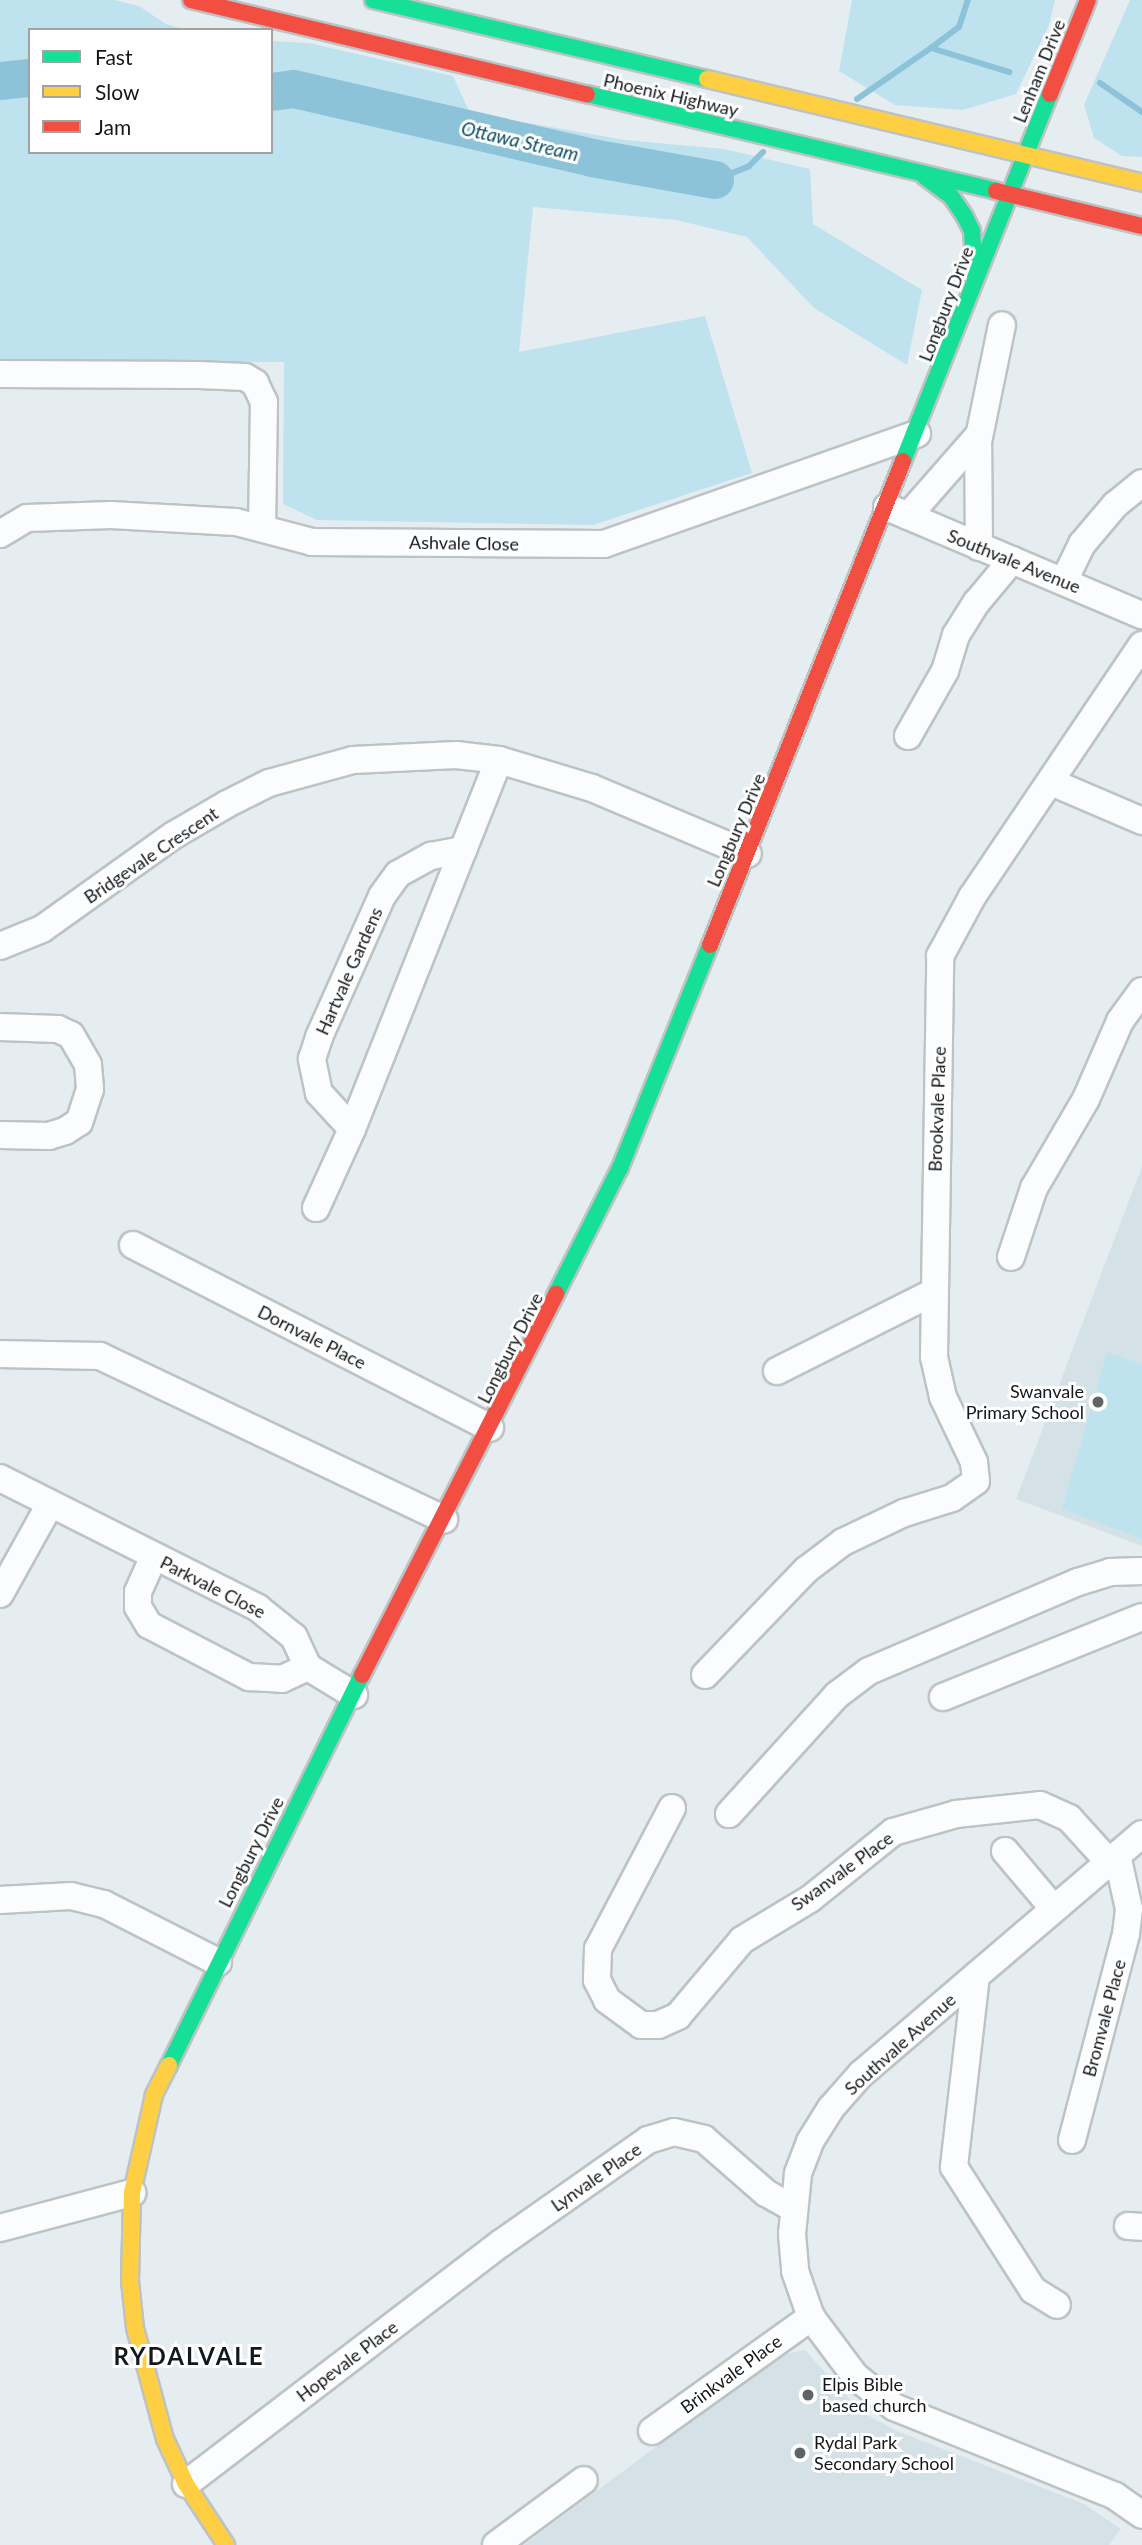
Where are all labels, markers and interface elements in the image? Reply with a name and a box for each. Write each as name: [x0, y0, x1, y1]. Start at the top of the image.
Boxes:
street label: Lenham Drive: [1008, 16, 1070, 126]
legend: [28, 28, 273, 154]
text: Fast: [95, 44, 132, 69]
street label: Phoenix Highway: [601, 69, 741, 121]
text: Slow: [95, 79, 139, 104]
text: Jam: [95, 114, 131, 139]
water label: Ottawa Stream: [459, 116, 581, 166]
street label: Longbury Drive: [914, 243, 978, 365]
street label: Southvale Avenue: [944, 524, 1084, 598]
street label: Ashvale Close: [409, 531, 519, 555]
street label: Longbury Drive: [702, 770, 770, 890]
street label: Bridgevale Crescent: [80, 802, 222, 908]
street label: Hartvale Gardens: [311, 904, 387, 1038]
street label: Brookvale Place: [924, 1046, 950, 1172]
street label: Longbury Drive: [473, 1289, 547, 1407]
street label: Dornvale Place: [254, 1300, 370, 1374]
place label: Swanvale Primary School: [965, 1381, 1084, 1424]
marker: Swanvale Primary School: [1090, 1394, 1106, 1410]
street label: Parkvale Close: [157, 1551, 269, 1623]
street label: Longbury Drive: [214, 1793, 288, 1911]
street label: Swanvale Place: [787, 1827, 897, 1915]
street label: Bromvale Place: [1078, 1957, 1130, 2079]
street label: Southvale Avenue: [840, 1988, 960, 2100]
street label: Lynvale Place: [547, 2138, 645, 2216]
street label: Hopevale Place: [292, 2316, 402, 2406]
street label: Brinkvale Place: [676, 2330, 786, 2418]
district label: RYDALVALE: [115, 2342, 263, 2370]
place label: Elpis Bible based church: [822, 2374, 927, 2416]
marker: Elpis Bible based church: [800, 2387, 816, 2403]
place label: Rydal Park Secondary School: [814, 2432, 954, 2474]
marker: Rydal Park Secondary School: [792, 2445, 808, 2461]

